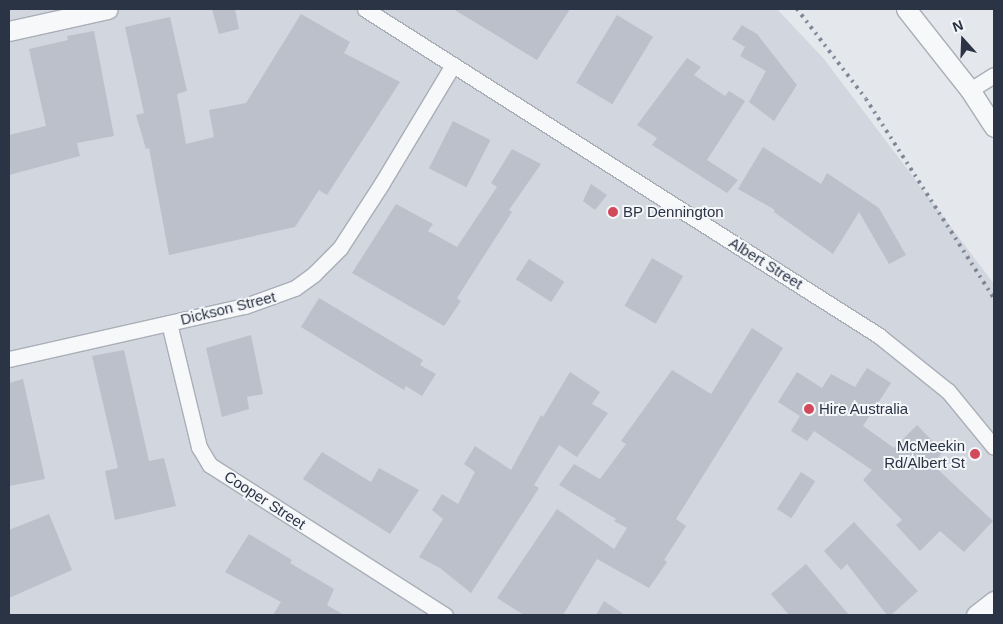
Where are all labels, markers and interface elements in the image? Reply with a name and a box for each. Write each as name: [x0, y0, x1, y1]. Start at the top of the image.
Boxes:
north arrow: [938, 15, 988, 65]
text: N: [950, 17, 965, 35]
place label: BP Dennington: [623, 203, 724, 221]
marker: BP Dennington: [607, 206, 619, 218]
street label: Albert Street: [726, 233, 806, 293]
street label: Dickson Street: [179, 287, 277, 329]
place label: Hire Australia: [819, 400, 909, 418]
marker: Hire Australia: [803, 403, 815, 415]
place label: McMeekin Rd/Albert St: [884, 436, 965, 471]
marker: McMeekin Rd/Albert St: [969, 448, 981, 460]
street label: Cooper Street: [221, 467, 309, 533]

